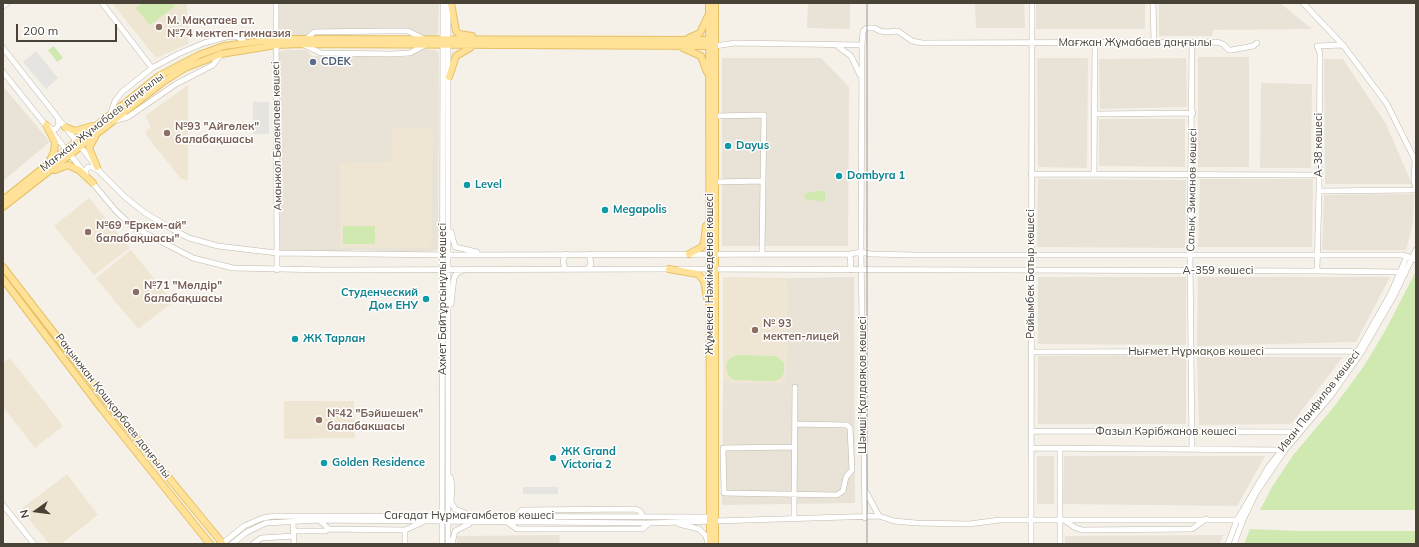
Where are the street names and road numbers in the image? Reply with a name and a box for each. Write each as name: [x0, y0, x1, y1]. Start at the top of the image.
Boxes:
street label: Мағжан Жұмабаев даңғылы: [1058, 36, 1212, 50]
street label: Аманжол Бөлекпаев көшесі: [269, 61, 285, 211]
street label: Мағжан Жұмабаев даңғылы: [38, 70, 166, 174]
street label: А-38 көшесі: [1312, 113, 1326, 177]
street label: Салық Зиманов көшесі: [1184, 128, 1200, 252]
street label: Жұмекен Нәжімеденов көшесі: [703, 193, 717, 355]
street label: Райымбек Батыр көшесі: [1024, 209, 1038, 339]
street label: Ахмет Байтұрсынұлы көшесі: [436, 223, 450, 375]
street label: А-359 көшесі: [1183, 264, 1253, 278]
street label: Шәмші Қалдаяқов көшесі: [856, 316, 870, 454]
street label: Рақымжан Қошқарбаев даңғылы: [52, 331, 174, 481]
street label: Нығмет Нұрмақов көшесі: [1128, 345, 1264, 359]
street label: Иван Панфилов көшесі: [1275, 348, 1363, 454]
street label: Фазыл Кәрібжанов көшесі: [1095, 425, 1237, 439]
street label: Сағадат Нұрмағамбетов көшесі: [384, 509, 554, 523]

